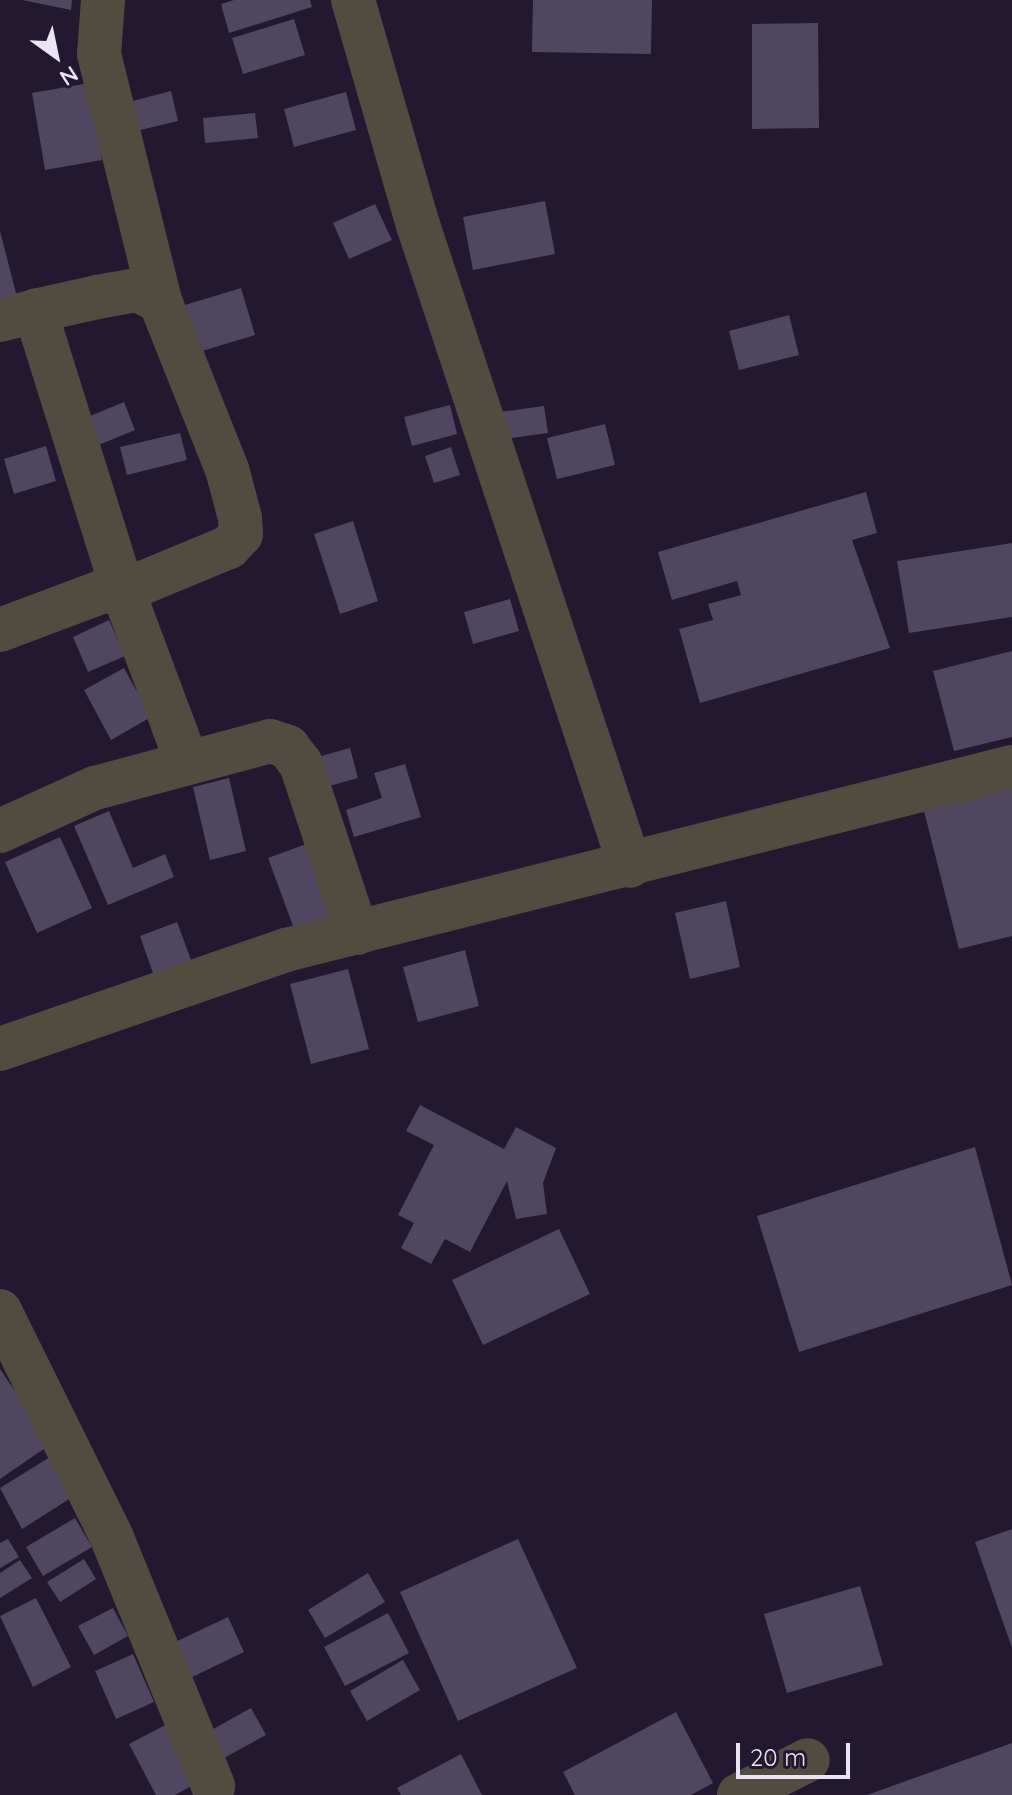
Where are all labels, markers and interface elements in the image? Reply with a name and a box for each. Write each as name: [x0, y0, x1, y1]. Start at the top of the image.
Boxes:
north arrow: [16, 16, 96, 96]
text: N: [55, 60, 83, 92]
scale bar: [740, 1727, 854, 1777]
text: 20 m: [750, 1742, 806, 1772]

